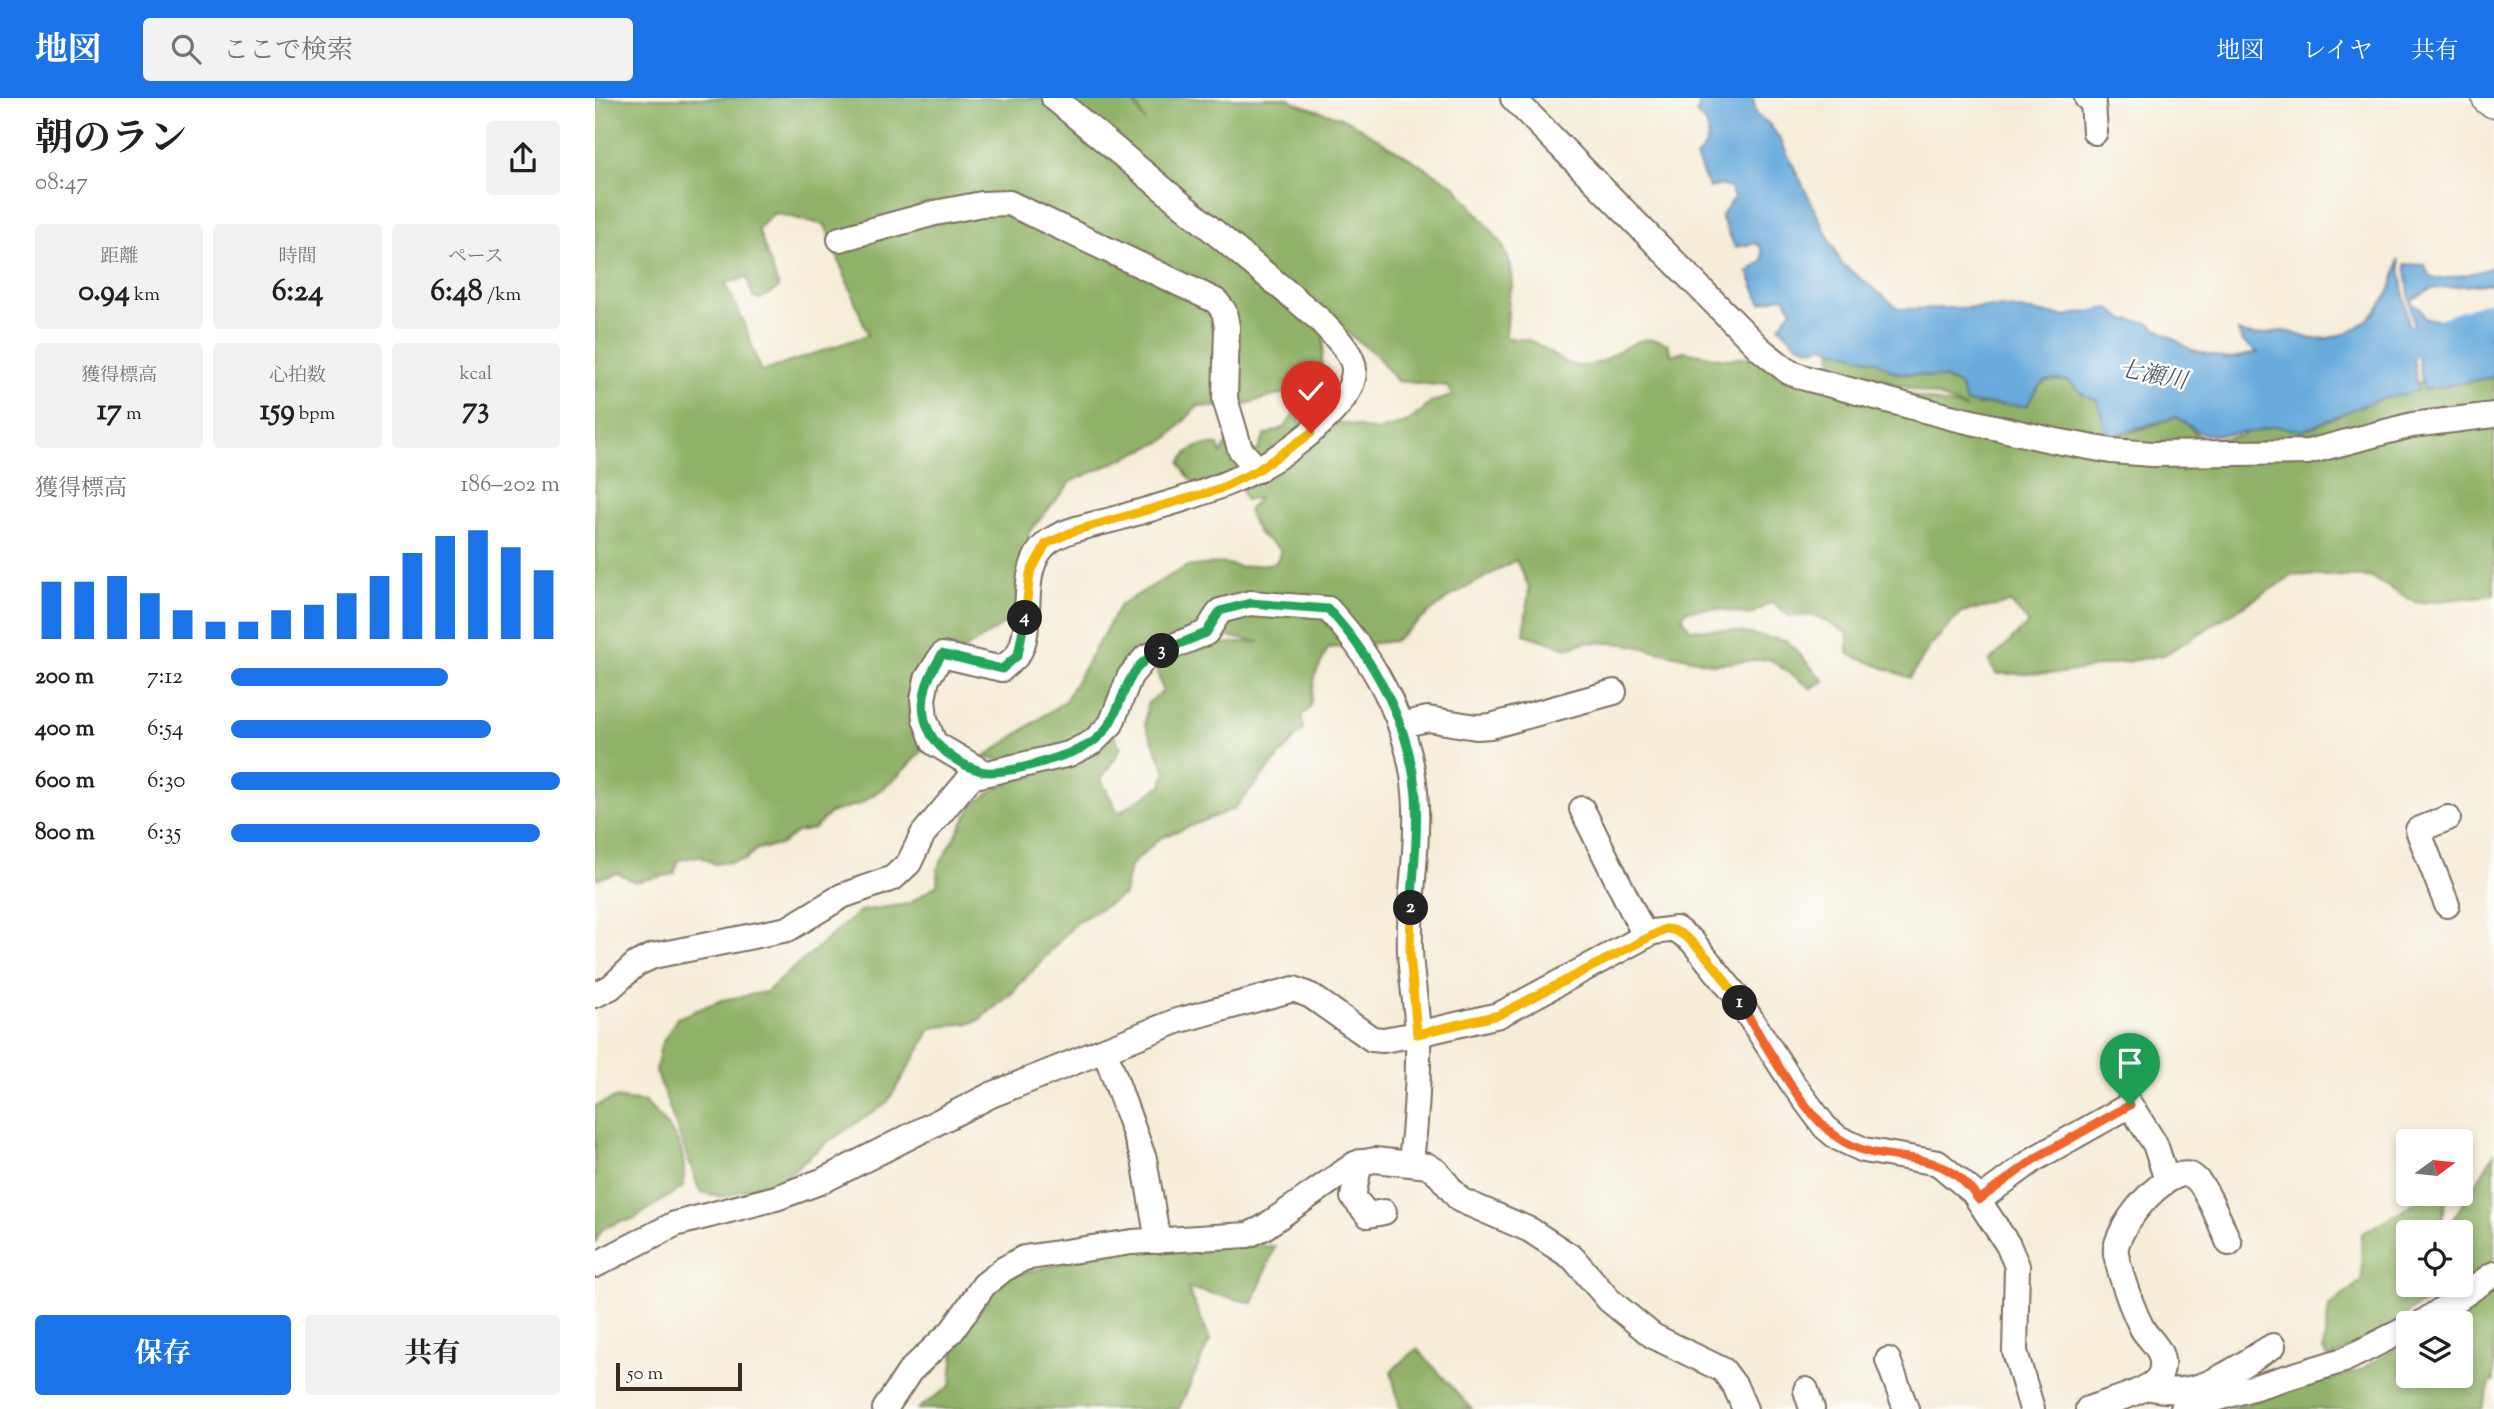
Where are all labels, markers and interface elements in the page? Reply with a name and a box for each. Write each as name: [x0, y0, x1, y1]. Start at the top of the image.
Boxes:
search box: [143, 18, 633, 81]
text: 地図: [35, 28, 101, 76]
icon: search: [167, 30, 205, 68]
text: ここで検索: [223, 33, 353, 70]
text: 地図: [2216, 35, 2264, 69]
text: レイヤ: [2302, 35, 2373, 69]
text: 共有: [2411, 35, 2459, 69]
text: 朝のラン: [35, 114, 187, 168]
button: share: [486, 121, 560, 195]
text: 08:47: [35, 167, 88, 200]
text: 距離: [100, 244, 138, 271]
text: 時間: [278, 244, 317, 271]
text: ペース: [448, 244, 504, 271]
text: 0.94: [78, 271, 130, 314]
text: 6:24: [272, 271, 323, 314]
text: 6:48: [430, 271, 483, 314]
text: km: [130, 282, 160, 309]
text: /km: [483, 282, 521, 309]
water label: 七瀬川: [2116, 354, 2192, 400]
text: kcal: [459, 361, 492, 388]
pin: [1281, 361, 1341, 433]
text: 獲得標高: [81, 363, 157, 390]
text: 心拍数: [269, 363, 326, 390]
icon: check: [1292, 372, 1330, 410]
text: 73: [462, 388, 489, 431]
text: 17: [97, 390, 122, 433]
text: 159: [260, 390, 295, 433]
text: m: [122, 401, 142, 428]
text: bpm: [295, 401, 335, 428]
text: 186–202 m: [461, 469, 560, 502]
text: 獲得標高: [35, 473, 127, 506]
pin: 4: [1007, 601, 1043, 636]
text: 4: [1020, 604, 1029, 631]
pin: 3: [1145, 634, 1179, 668]
text: 3: [1158, 637, 1165, 664]
text: 200 m: [35, 661, 94, 694]
text: 7:12: [147, 661, 183, 694]
text: 400 m: [35, 713, 95, 746]
text: 6:54: [147, 713, 184, 746]
text: 600 m: [35, 765, 95, 798]
text: 6:30: [147, 765, 185, 798]
text: 800 m: [35, 817, 95, 850]
text: 6:35: [147, 817, 181, 850]
pin: 2: [1393, 890, 1429, 926]
text: 2: [1406, 894, 1415, 921]
pin: 1: [1723, 986, 1757, 1020]
text: 1: [1736, 989, 1743, 1016]
pin: [2100, 1033, 2160, 1105]
icon: arrive: [2111, 1044, 2149, 1082]
north arrow: [2396, 1129, 2473, 1206]
map controls: [2396, 1129, 2473, 1388]
button: locate: [2396, 1220, 2473, 1297]
button: layers: [2396, 1311, 2473, 1388]
button: 保存: [35, 1315, 291, 1395]
button: 共有: [305, 1315, 560, 1395]
scale bar: [616, 1360, 742, 1392]
text: 50 m: [627, 1361, 663, 1388]

